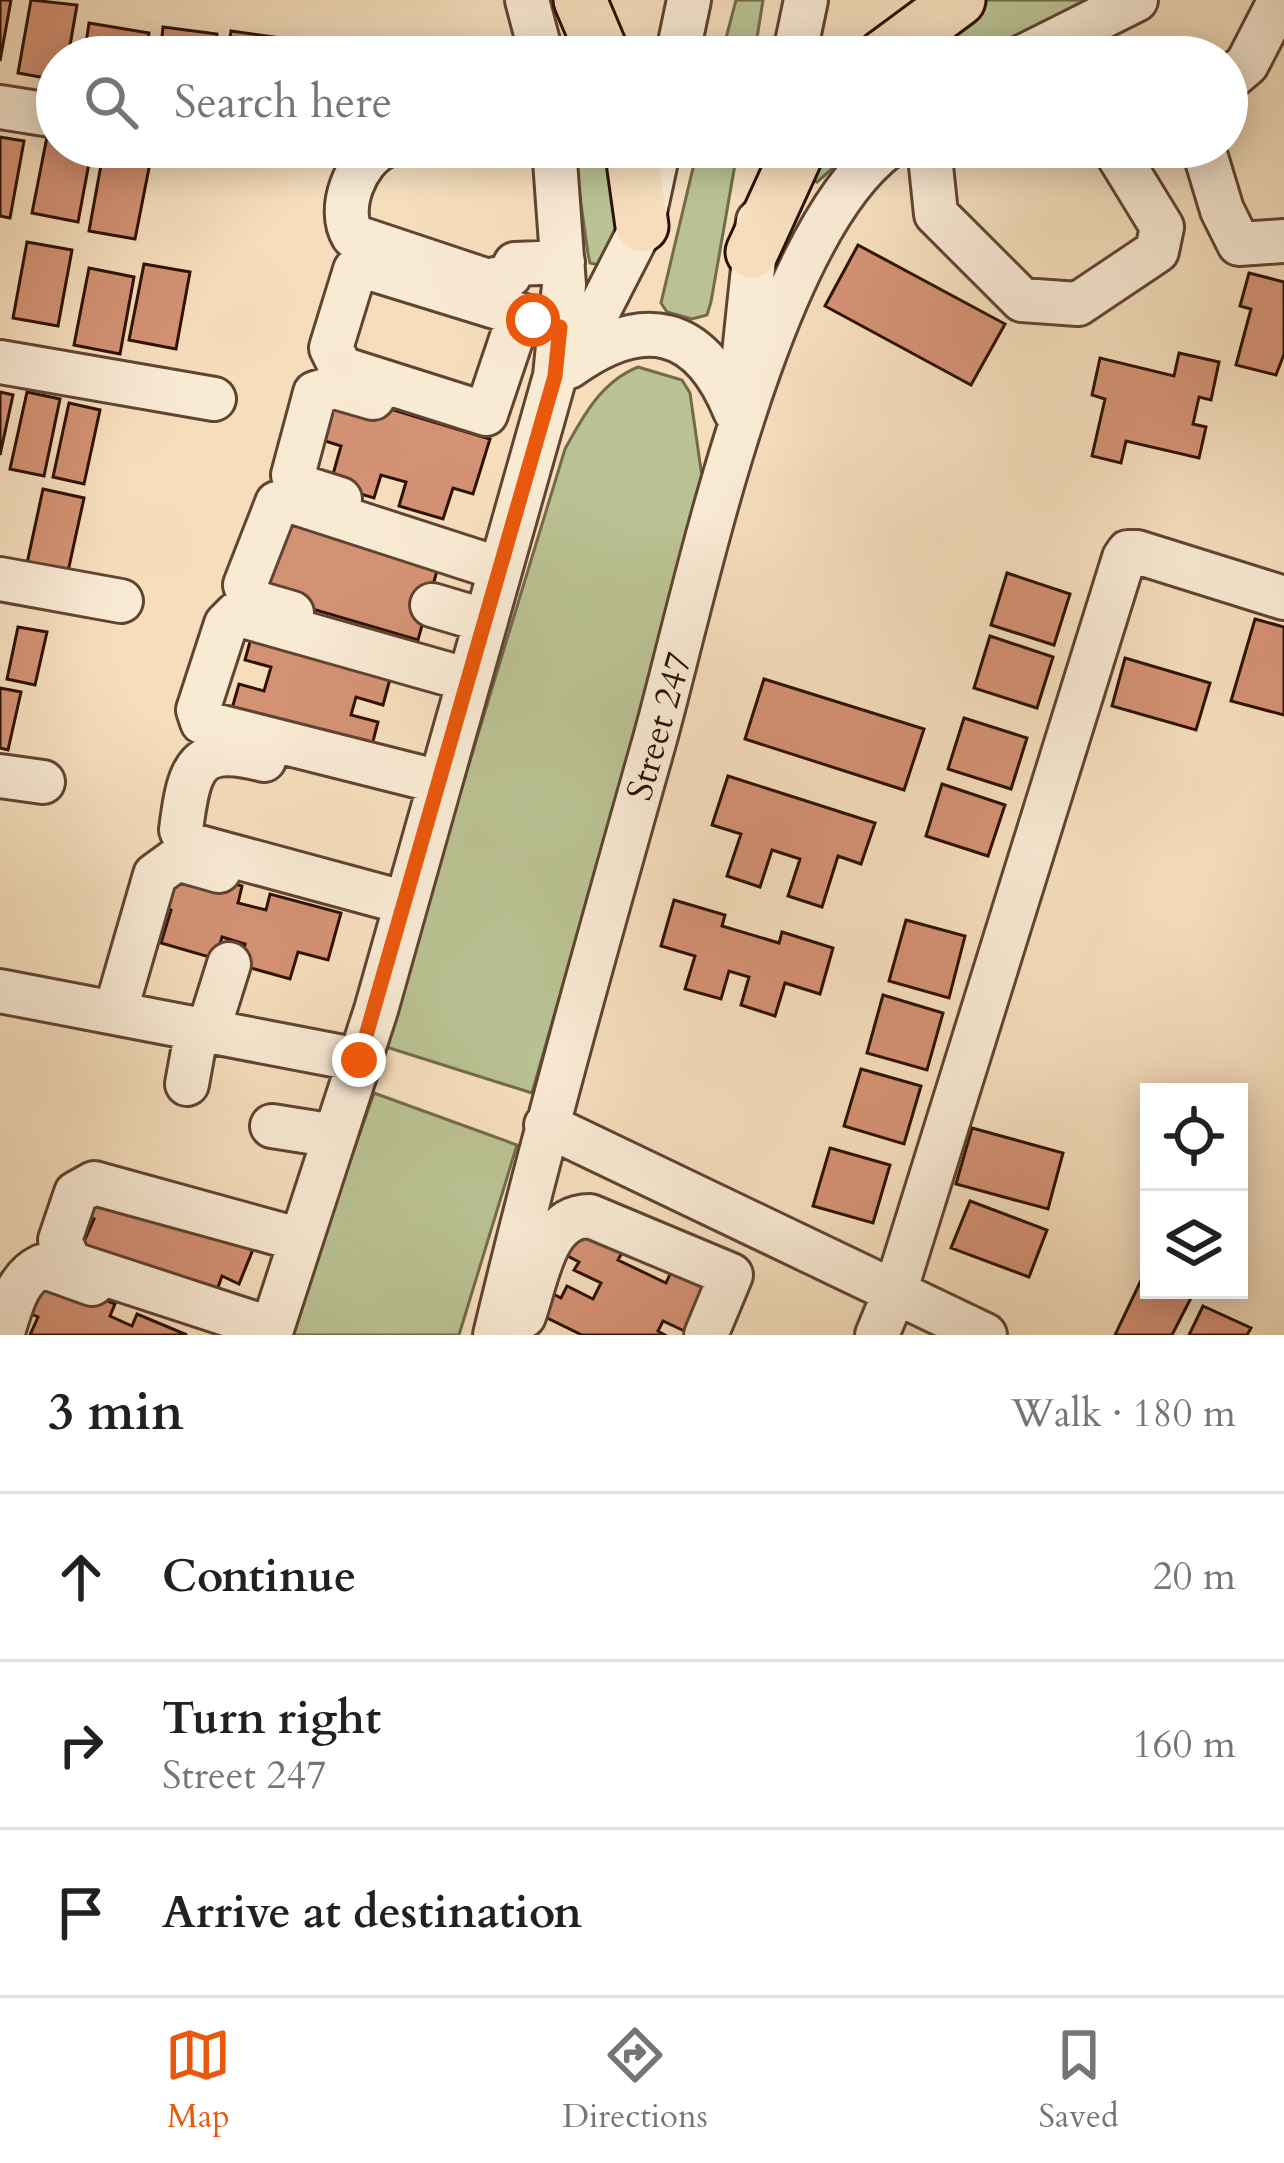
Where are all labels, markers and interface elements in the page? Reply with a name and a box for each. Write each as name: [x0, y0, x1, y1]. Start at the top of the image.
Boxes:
search box: [36, 36, 1248, 168]
icon: search: [78, 69, 144, 135]
text: Search here: [174, 72, 392, 133]
route start: [506, 293, 560, 347]
street label: Street 247: [615, 647, 704, 806]
route end: [332, 1033, 386, 1087]
map controls: [1140, 1083, 1248, 1299]
button: locate: [1140, 1083, 1248, 1191]
button: layers: [1140, 1191, 1248, 1299]
text: 3 min: [48, 1378, 184, 1448]
text: Walk · 180 m: [1011, 1387, 1236, 1440]
icon: ahead: [48, 1544, 114, 1610]
text: Continue: [162, 1546, 356, 1607]
text: 20 m: [1153, 1550, 1236, 1603]
text: Turn right: [162, 1688, 381, 1749]
icon: right: [48, 1712, 114, 1778]
text: 160 m: [1133, 1718, 1236, 1771]
text: Street 247: [162, 1749, 326, 1802]
icon: arrive: [48, 1880, 114, 1946]
text: Arrive at destination: [162, 1882, 582, 1943]
tab: Map: [165, 2022, 231, 2139]
tab: Directions: [562, 2022, 708, 2139]
tab: Saved: [1039, 2022, 1119, 2139]

